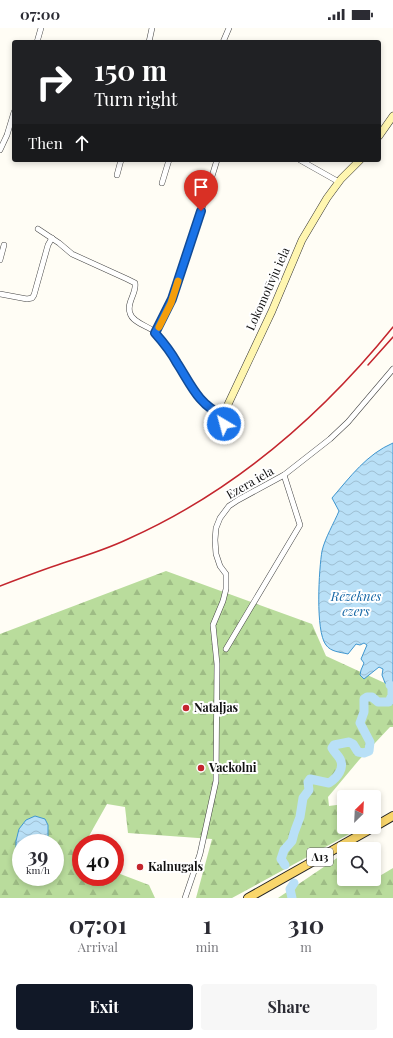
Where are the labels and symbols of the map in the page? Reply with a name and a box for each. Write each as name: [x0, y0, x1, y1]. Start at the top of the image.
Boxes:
pin: [184, 170, 218, 211]
street label: Lokomotīvju iela: [242, 244, 293, 333]
position arrow: [203, 403, 245, 445]
street label: Ezera iela: [223, 462, 276, 502]
water label: Rēzeknes ezers: [330, 587, 381, 619]
place label: Nataļjas: [194, 699, 239, 715]
marker: Nataļjas: [181, 703, 191, 713]
place label: Vackolni: [208, 759, 257, 775]
marker: Vackolni: [196, 763, 206, 773]
north arrow: [337, 790, 381, 834]
speed limit sign: 40: [72, 834, 124, 886]
road number: A13: [307, 848, 333, 866]
place label: Kalnugals: [148, 858, 204, 874]
marker: Kalnugals: [135, 862, 145, 872]

